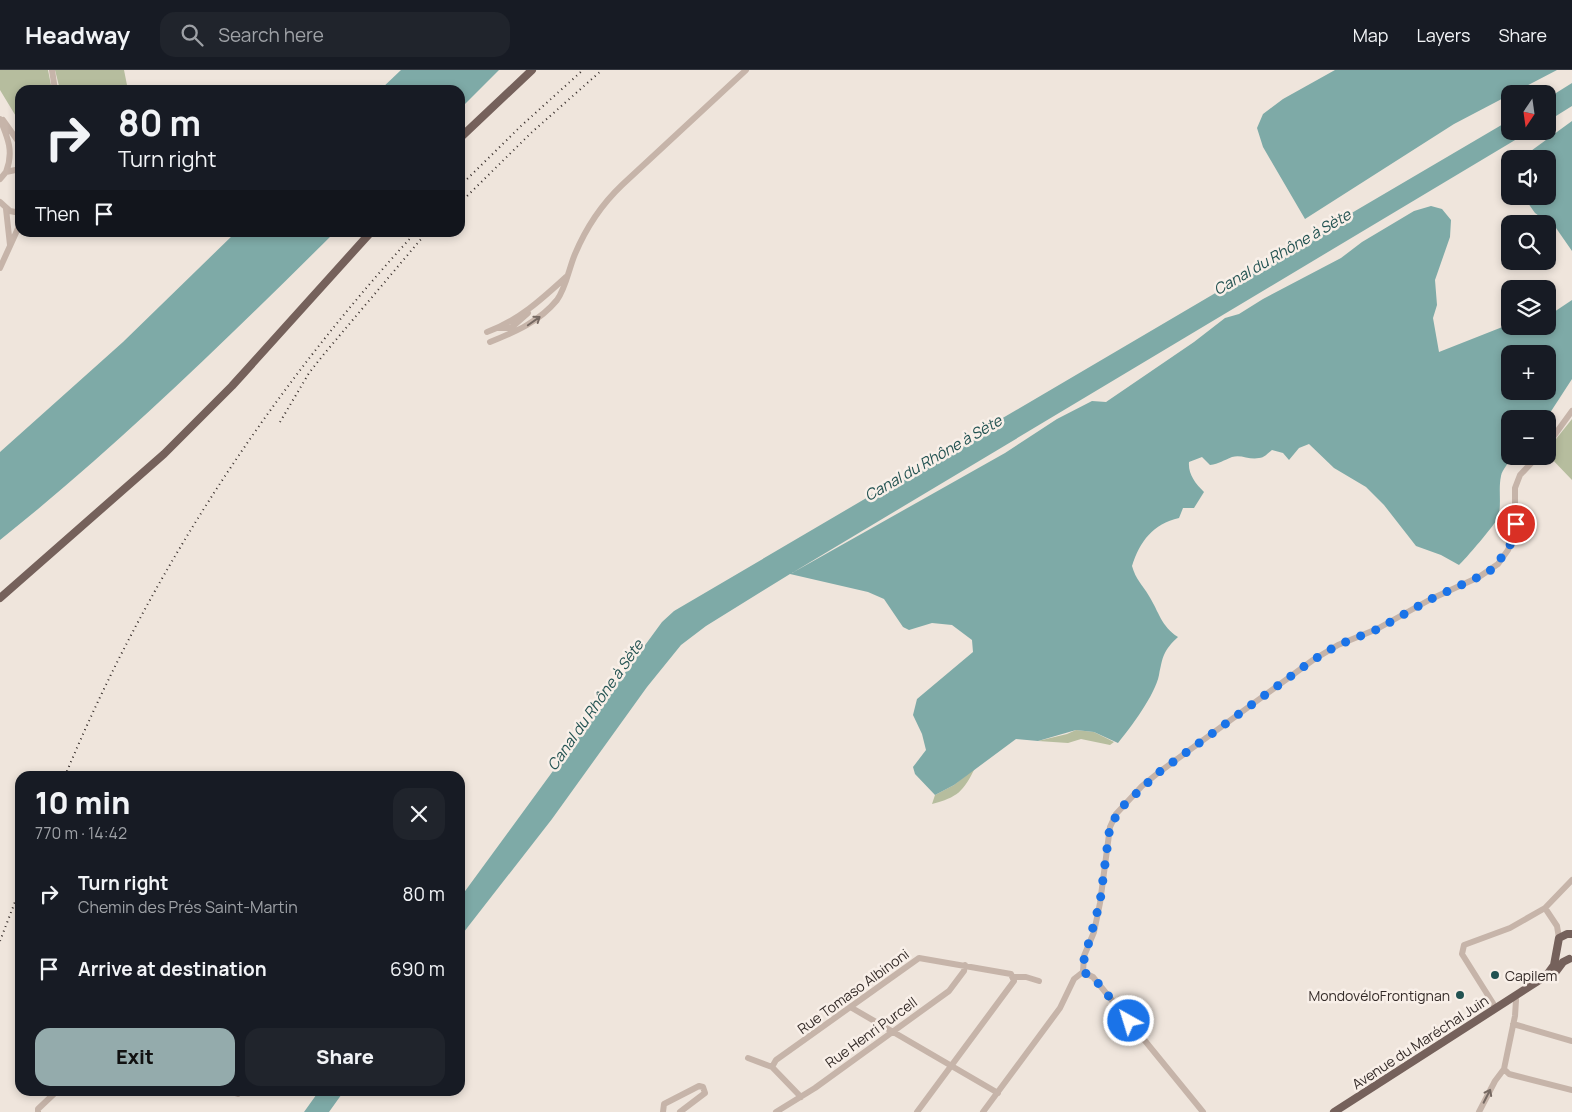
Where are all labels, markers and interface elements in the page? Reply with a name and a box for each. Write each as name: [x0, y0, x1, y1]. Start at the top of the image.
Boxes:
search box: [160, 12, 510, 57]
text: Headway: [25, 18, 130, 51]
icon: search: [178, 21, 206, 49]
text: Search here: [218, 22, 324, 48]
text: Map: [1353, 23, 1388, 47]
text: Layers: [1416, 23, 1470, 47]
text: Share: [1498, 23, 1547, 47]
north arrow: [1501, 85, 1556, 140]
map controls: [1501, 85, 1556, 465]
text: 80 m: [118, 99, 201, 147]
icon: right: [35, 105, 100, 170]
text: Turn right: [118, 144, 216, 174]
button: sound: [1501, 150, 1556, 205]
icon: arrive: [90, 200, 118, 228]
text: Then: [35, 201, 80, 227]
water label: Canal du Rhône à Sète: [1210, 203, 1356, 300]
button: search: [1501, 215, 1556, 270]
button: layers: [1501, 280, 1556, 335]
one-way arrow: [526, 316, 540, 326]
button: +: [1501, 345, 1556, 400]
water label: Canal du Rhône à Sète: [861, 409, 1007, 506]
button: −: [1501, 410, 1556, 465]
pin: [1495, 503, 1537, 545]
icon: arrive: [1502, 510, 1530, 538]
water label: Canal du Rhône à Sète: [542, 634, 649, 775]
text: 10 min: [35, 782, 130, 823]
button: close: [393, 788, 445, 840]
text: 770 m · 14:42: [35, 822, 127, 844]
text: Turn right: [78, 870, 168, 896]
icon: right: [35, 880, 63, 908]
text: 80 m: [402, 881, 445, 907]
text: Chemin des Prés Saint-Martin: [78, 896, 298, 918]
street label: Rue Tomaso Albinoni: [793, 944, 913, 1038]
icon: arrive: [35, 955, 63, 983]
text: Arrive at destination: [78, 956, 267, 982]
text: 690 m: [390, 956, 445, 982]
place label: Capilem: [1505, 966, 1558, 985]
marker: Capilem: [1489, 969, 1501, 981]
place label: MondovéloFrontignan: [1308, 986, 1450, 1005]
marker: MondovéloFrontignan: [1454, 989, 1466, 1001]
street label: Avenue du Maréchal Juin: [1348, 991, 1492, 1093]
street label: Rue Henri Purcell: [821, 992, 921, 1072]
position arrow: [1102, 994, 1154, 1046]
button: Exit: [35, 1028, 235, 1086]
button: Share: [245, 1028, 445, 1086]
one-way arrow: [1482, 1089, 1492, 1104]

